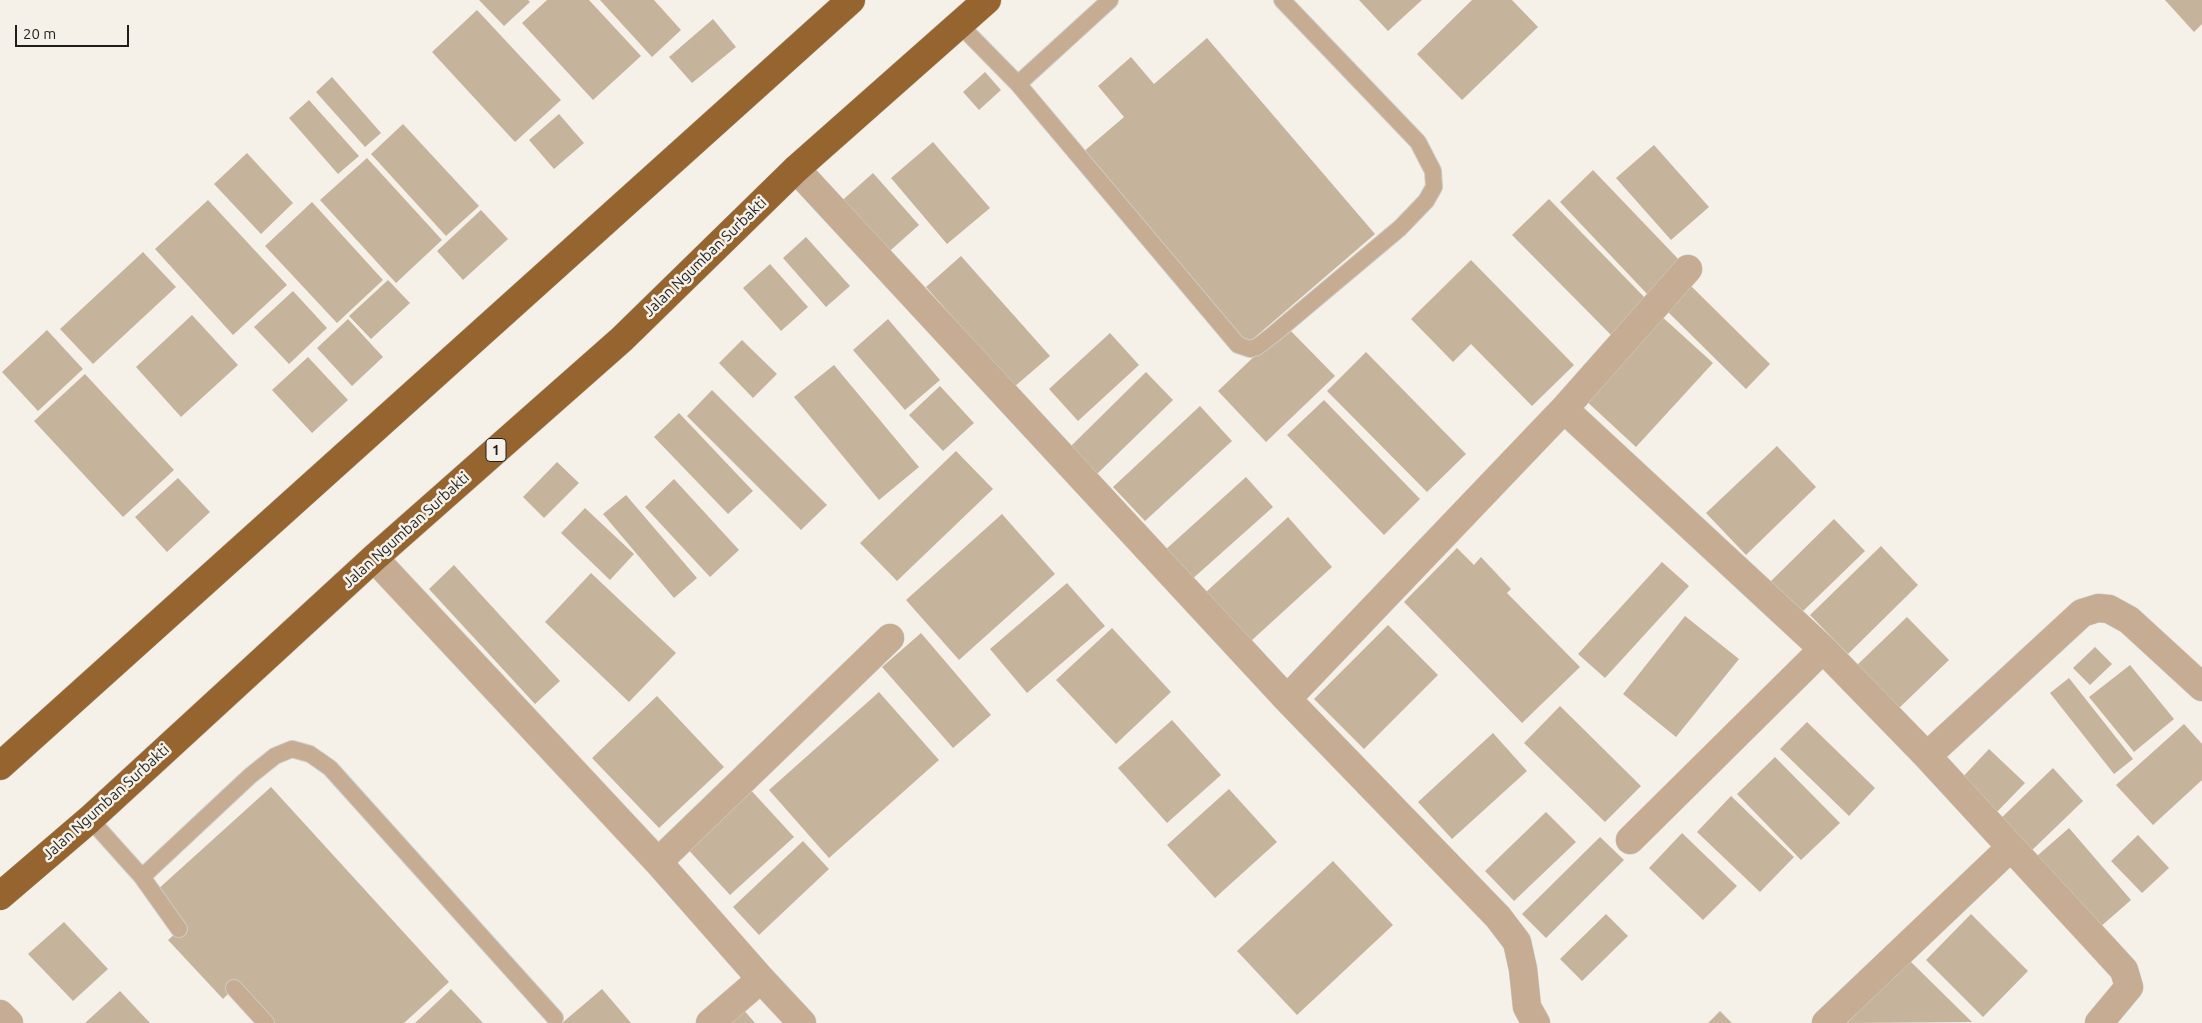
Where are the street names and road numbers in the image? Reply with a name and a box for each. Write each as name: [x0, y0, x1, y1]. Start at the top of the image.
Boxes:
street label: Jalan Ngumban Surbakti: [640, 194, 770, 320]
road number: 1: [486, 438, 506, 462]
street label: Jalan Ngumban Surbakti: [339, 469, 473, 591]
street label: Jalan Ngumban Surbakti: [39, 741, 173, 863]

